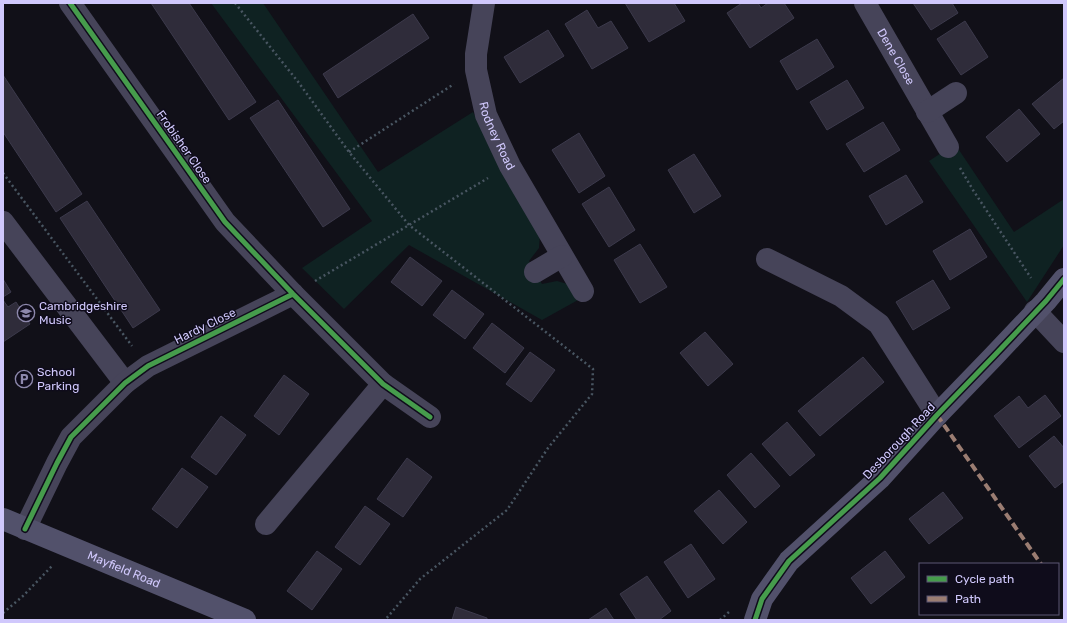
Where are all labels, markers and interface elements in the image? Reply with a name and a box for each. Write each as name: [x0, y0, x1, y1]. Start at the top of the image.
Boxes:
street label: Dene Close: [874, 26, 918, 88]
street label: Rodney Road: [476, 100, 518, 173]
street label: Frobisher Close: [154, 108, 215, 187]
place label: Cambridgeshire Music: [39, 299, 128, 327]
school or university icon: Cambridgeshire Music: [16, 303, 36, 323]
street label: Hardy Close: [172, 305, 238, 347]
place label: School Parking: [37, 365, 79, 393]
parking icon: School Parking: [14, 369, 34, 389]
street label: Desborough Road: [860, 400, 938, 482]
street label: Mayfield Road: [85, 548, 162, 591]
legend: [919, 563, 1059, 615]
text: Cycle path: [955, 572, 1014, 586]
text: Path: [955, 592, 981, 606]

